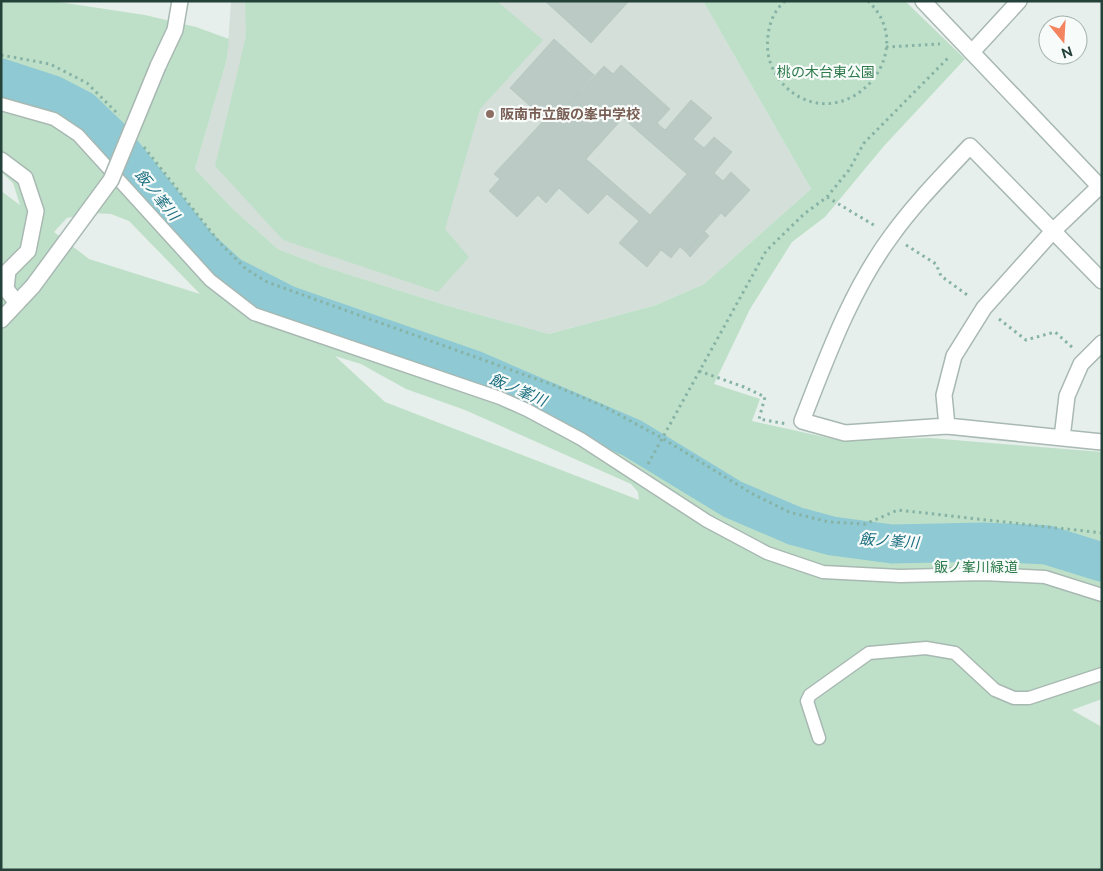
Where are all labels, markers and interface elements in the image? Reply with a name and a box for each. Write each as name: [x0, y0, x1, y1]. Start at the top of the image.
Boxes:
north arrow: [1038, 15, 1088, 65]
text: N: [1059, 43, 1075, 62]
park label: 桃の木台東公園: [777, 64, 875, 80]
place label: 阪南市立飯の峯中学校: [500, 106, 640, 122]
marker: 阪南市立飯の峯中学校: [484, 108, 496, 120]
water label: 飯ノ峯川: [131, 166, 184, 226]
water label: 飯ノ峯川: [487, 370, 551, 411]
water label: 飯ノ峯川: [858, 530, 922, 552]
park label: 飯ノ峯川緑道: [934, 559, 1018, 575]

